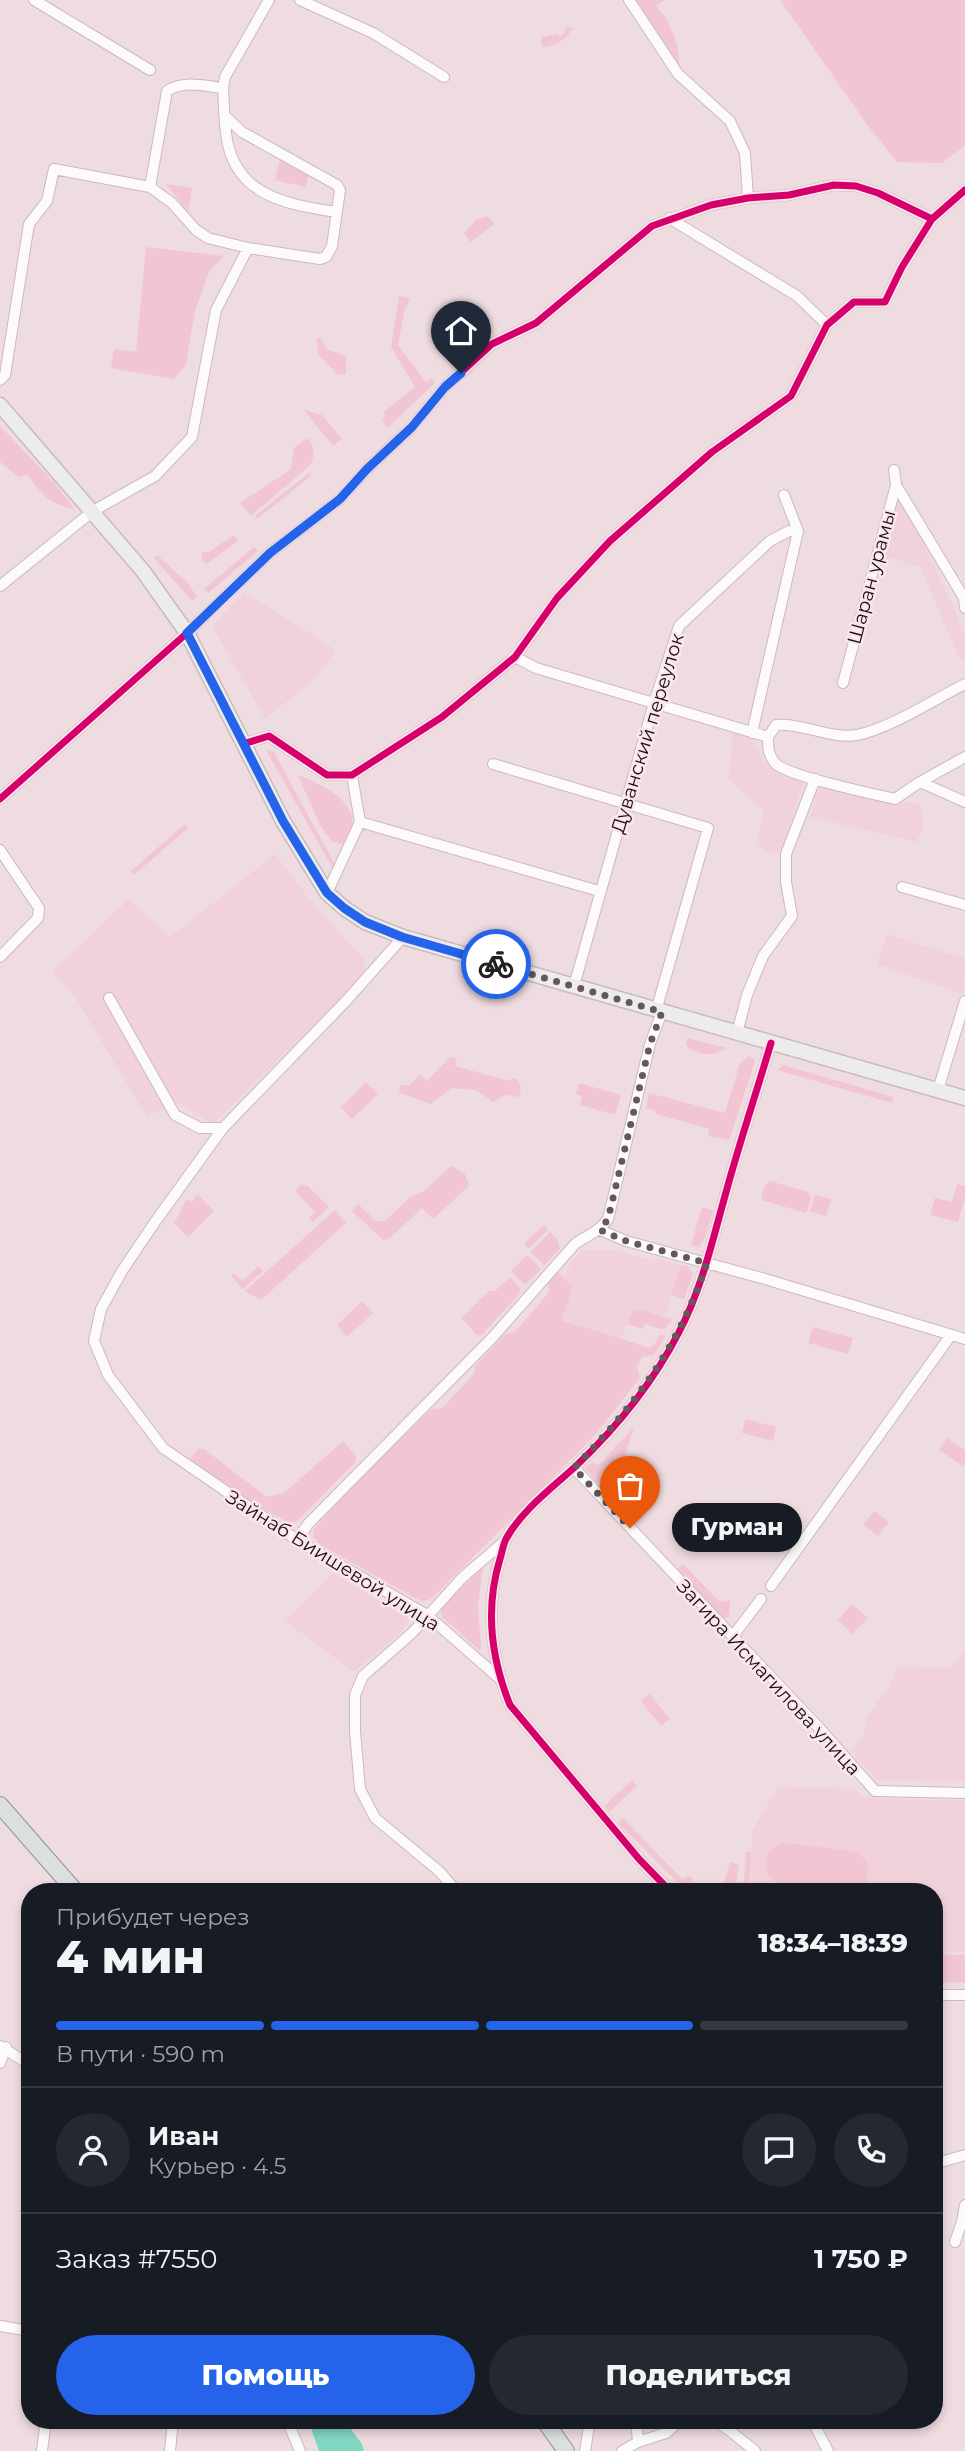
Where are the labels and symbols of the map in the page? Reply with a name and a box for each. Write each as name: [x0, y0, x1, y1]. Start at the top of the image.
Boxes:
pin: [431, 301, 491, 373]
street label: Шаран урамы: [842, 507, 900, 647]
street label: Дуванский переулок: [606, 630, 689, 836]
courier: [461, 929, 531, 999]
pin: [600, 1456, 660, 1528]
street label: Зайнаб Биишевой улица: [222, 1485, 444, 1636]
callout: Гурман: [672, 1504, 802, 1552]
street label: Загира Исмагилова улица: [672, 1575, 866, 1780]

